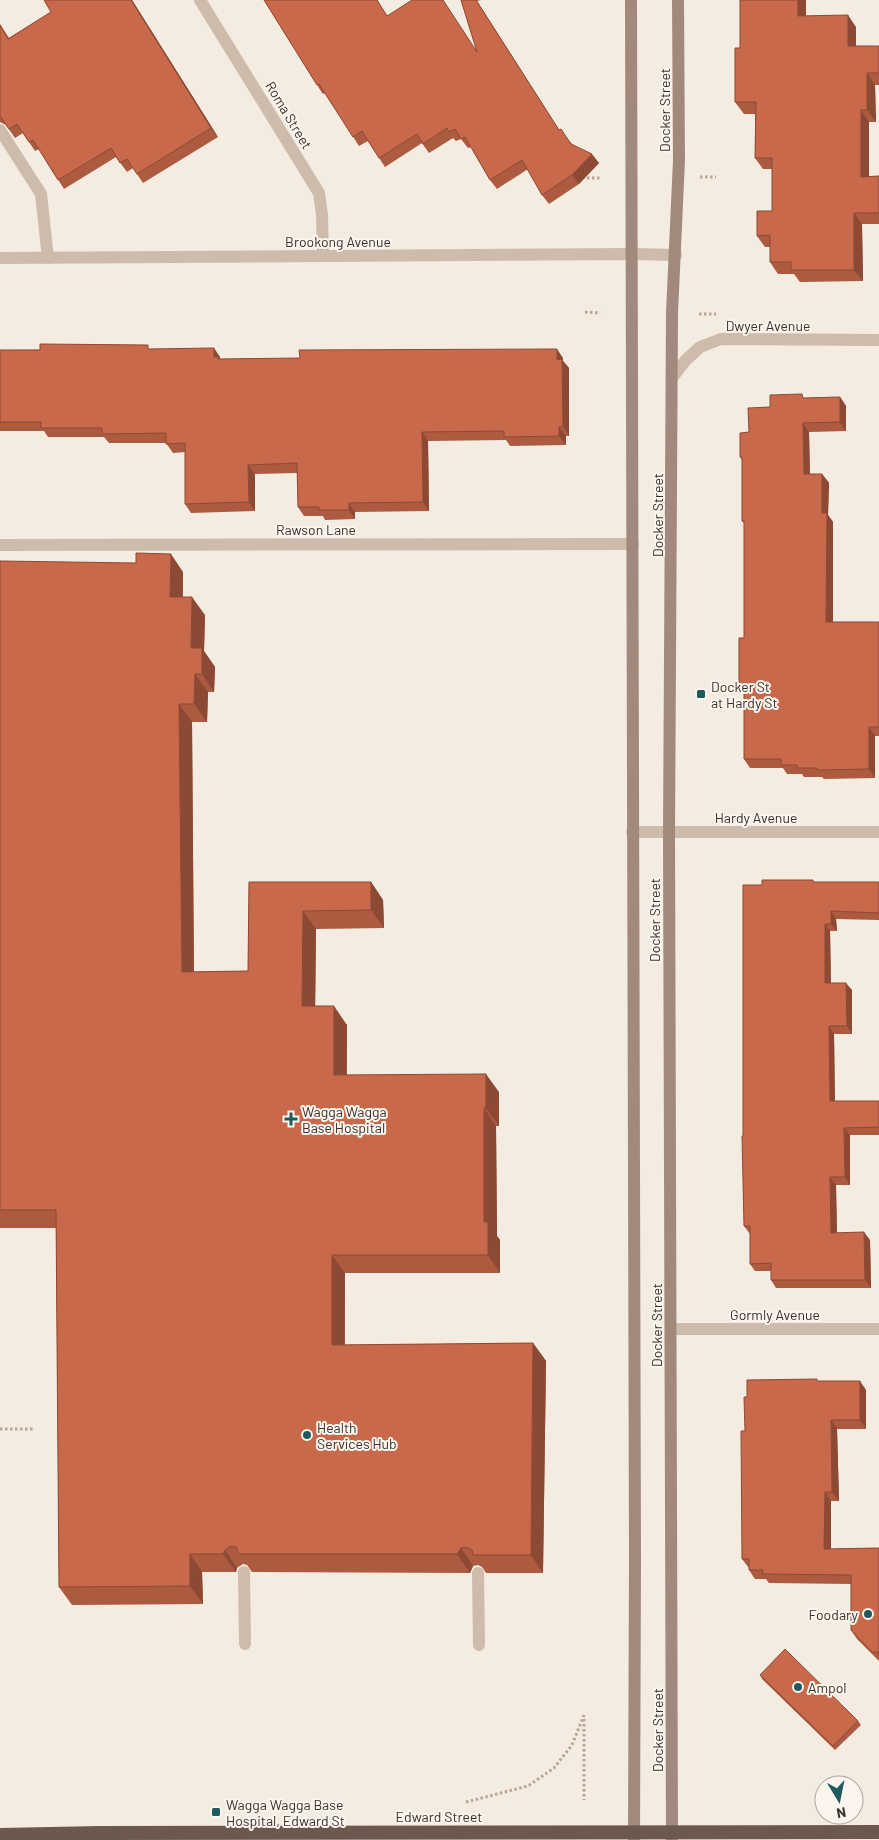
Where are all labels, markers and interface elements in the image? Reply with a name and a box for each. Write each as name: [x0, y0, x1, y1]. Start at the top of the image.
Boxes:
street label: Docker Street: [656, 68, 673, 152]
street label: Roma Street: [262, 78, 316, 152]
street label: Brookong Avenue: [285, 233, 391, 250]
street label: Dwyer Avenue: [726, 317, 810, 334]
street label: Docker Street: [649, 473, 666, 557]
street label: Rawson Lane: [276, 521, 356, 538]
place label: Docker St at Hardy St: [711, 678, 778, 711]
marker: Docker St at Hardy St: [695, 688, 707, 700]
street label: Hardy Avenue: [715, 809, 797, 826]
street label: Docker Street: [646, 878, 663, 962]
place label: Wagga Wagga Base Hospital: [302, 1103, 387, 1136]
marker: Wagga Wagga Base Hospital: [284, 1112, 298, 1126]
street label: Docker Street: [648, 1283, 665, 1367]
street label: Gormly Avenue: [730, 1306, 820, 1323]
place label: Health Services Hub: [317, 1419, 397, 1452]
marker: Health Services Hub: [301, 1429, 313, 1441]
place label: Foodary: [809, 1606, 859, 1623]
marker: Foodary: [862, 1608, 874, 1620]
place label: Ampol: [808, 1679, 847, 1696]
marker: Ampol: [792, 1681, 804, 1693]
street label: Docker Street: [649, 1688, 666, 1772]
north arrow: [814, 1775, 864, 1825]
place label: Wagga Wagga Base Hospital, Edward St: [226, 1796, 345, 1829]
text: N: [835, 1804, 847, 1822]
marker: Wagga Wagga Base Hospital, Edward St: [210, 1806, 222, 1818]
street label: Edward Street: [396, 1808, 482, 1825]

